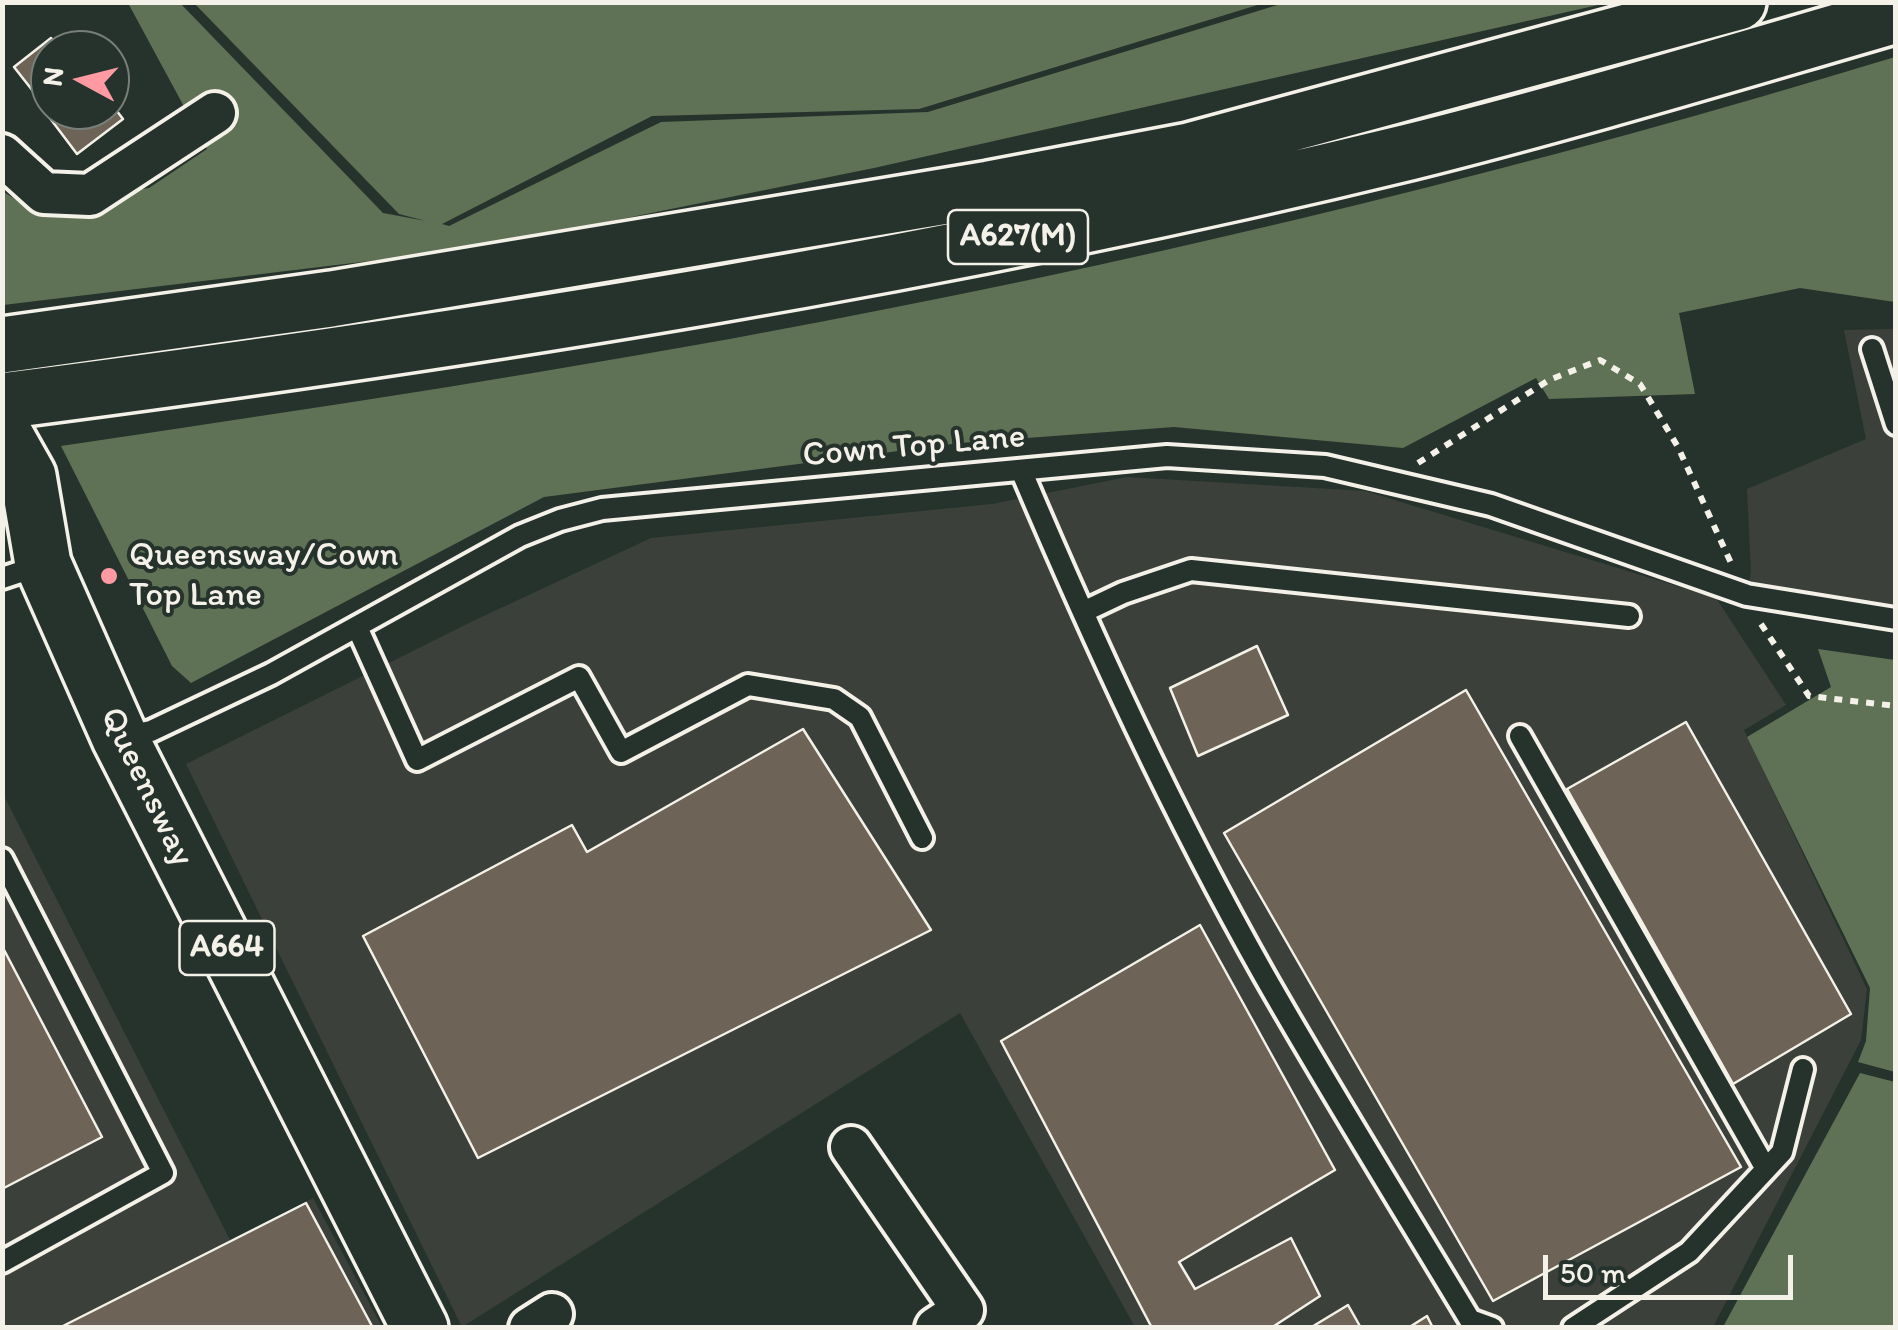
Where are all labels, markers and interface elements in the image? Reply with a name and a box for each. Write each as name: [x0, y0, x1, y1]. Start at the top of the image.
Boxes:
north arrow: [30, 30, 130, 130]
text: N: [34, 65, 70, 88]
road number: A627(M): [948, 210, 1088, 264]
street label: Cown Top Lane: [801, 416, 1027, 478]
place label: Queensway/Cown Top Lane: [129, 535, 398, 617]
marker: Queensway/Cown Top Lane: [98, 565, 120, 587]
street label: Queensway: [89, 701, 203, 873]
road number: A664: [180, 921, 274, 975]
scale bar: [1548, 1235, 1798, 1297]
text: 50 m: [1560, 1254, 1626, 1291]

